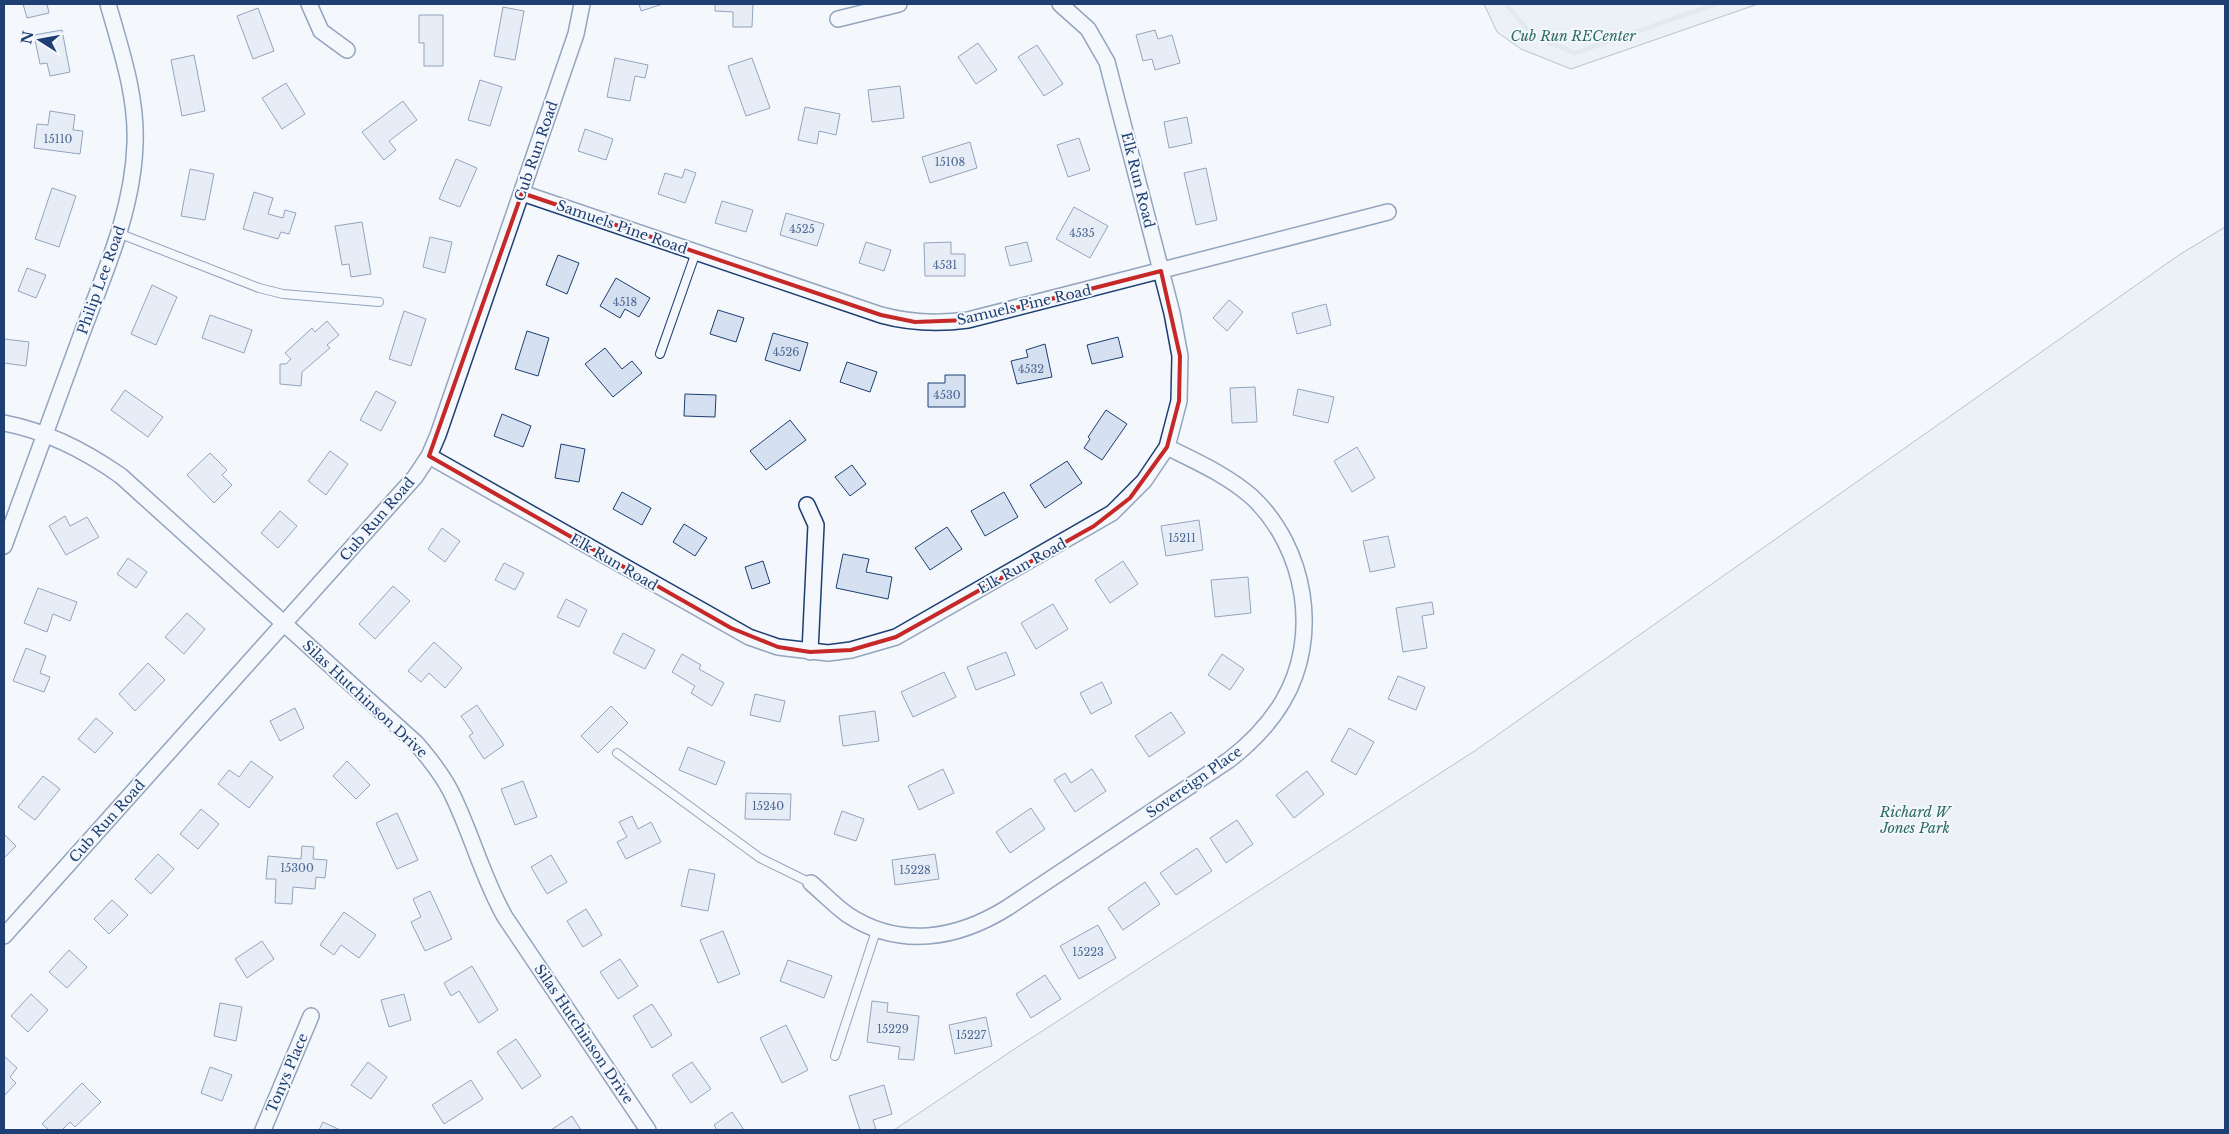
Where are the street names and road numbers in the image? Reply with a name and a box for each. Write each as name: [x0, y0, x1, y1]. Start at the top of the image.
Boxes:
street label: Cub Run Road: [510, 98, 562, 204]
street label: Elk Run Road: [1117, 130, 1159, 230]
street label: Samuels Pine Road: [554, 196, 690, 258]
street label: Philip Lee Road: [73, 223, 129, 337]
street label: Samuels Pine Road: [955, 281, 1094, 329]
street label: Cub Run Road: [336, 473, 419, 565]
street label: Elk Run Road: [567, 530, 662, 595]
street label: Elk Run Road: [975, 534, 1070, 598]
street label: Silas Hutchinson Drive: [299, 636, 431, 762]
street label: Sovereign Place: [1143, 742, 1245, 822]
street label: Cub Run Road: [65, 776, 149, 866]
street label: Silas Hutchinson Drive: [531, 961, 637, 1107]
street label: Tonys Place: [262, 1030, 312, 1116]

